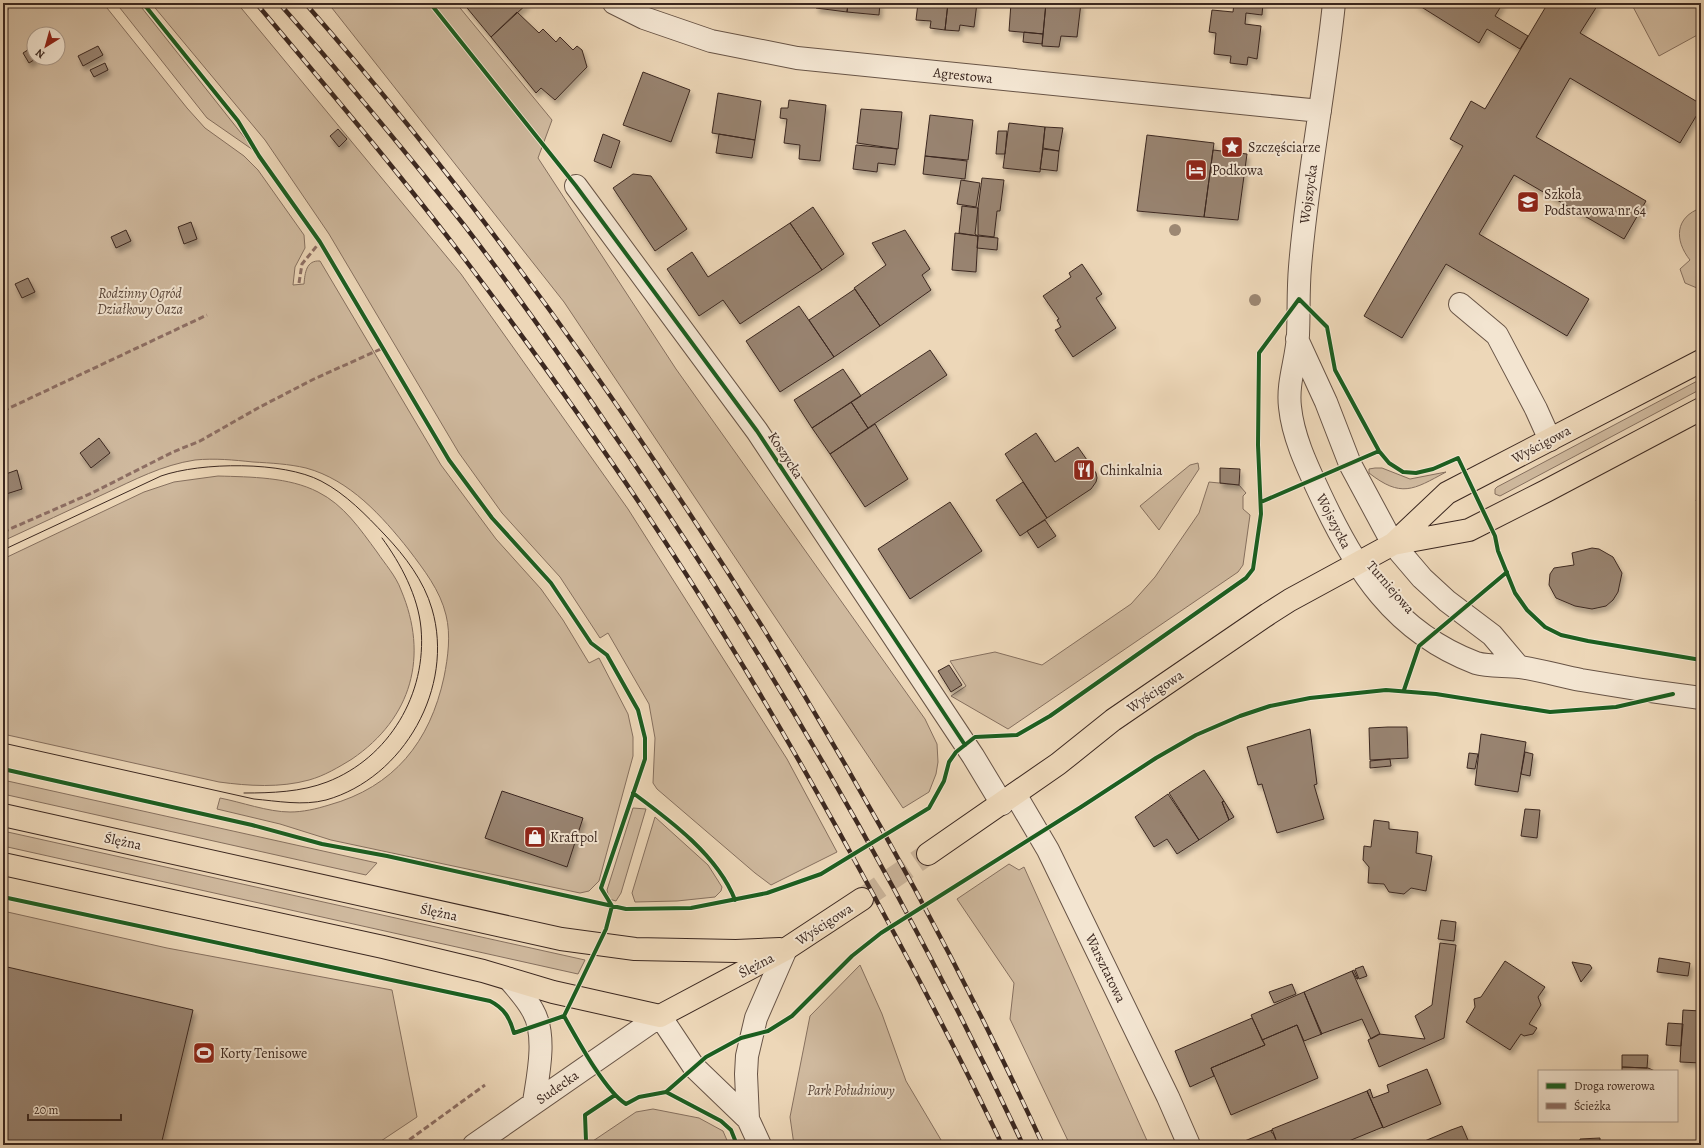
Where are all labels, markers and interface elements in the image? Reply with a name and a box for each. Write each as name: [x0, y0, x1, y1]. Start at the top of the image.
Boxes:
north arrow: [26, 26, 66, 66]
text: N: [33, 45, 48, 62]
street label: Agrestowa: [931, 63, 994, 88]
place icon: Szczęściarze: [1219, 134, 1245, 160]
place label: Szczęściarze: [1248, 138, 1321, 157]
hotel icon: Podkowa: [1183, 157, 1209, 183]
place label: Podkowa: [1212, 161, 1264, 180]
street label: Wojszycka: [1295, 163, 1322, 226]
place label: Szkoła Podstawowa nr 64: [1544, 185, 1646, 220]
school or university icon: Szkoła Podstawowa nr 64: [1515, 189, 1541, 215]
park label: Rodzinny Ogród Działkowy Oaza: [97, 284, 183, 319]
street label: Wyścigowa: [1507, 421, 1575, 468]
street label: Koszycka: [763, 428, 808, 483]
restaurant icon: Chinkalnia: [1071, 457, 1097, 483]
place label: Chinkalnia: [1100, 461, 1163, 480]
street label: Wojszycka: [1311, 489, 1356, 553]
street label: Turniejowa: [1362, 557, 1419, 618]
street label: Wyścigowa: [1122, 665, 1188, 718]
shop icon: Kraftpol: [522, 824, 548, 850]
street label: Ślężna: [103, 828, 144, 855]
place label: Kraftpol: [550, 828, 598, 847]
street label: Ślężna: [419, 899, 460, 926]
street label: Wyścigowa: [791, 899, 857, 950]
street label: Warsztatowa: [1080, 930, 1131, 1006]
street label: Ślężna: [735, 948, 778, 983]
sports icon: Korty Tenisowe: [191, 1040, 217, 1066]
place label: Korty Tenisowe: [220, 1044, 307, 1063]
street label: Sudecka: [532, 1066, 583, 1109]
legend: [1538, 1070, 1678, 1122]
text: Droga rowerowa: [1574, 1078, 1655, 1094]
park label: Park Południowy: [807, 1081, 895, 1100]
scale bar: [28, 1096, 121, 1122]
text: Ścieżka: [1574, 1098, 1611, 1114]
text: 20 m: [34, 1102, 58, 1118]

